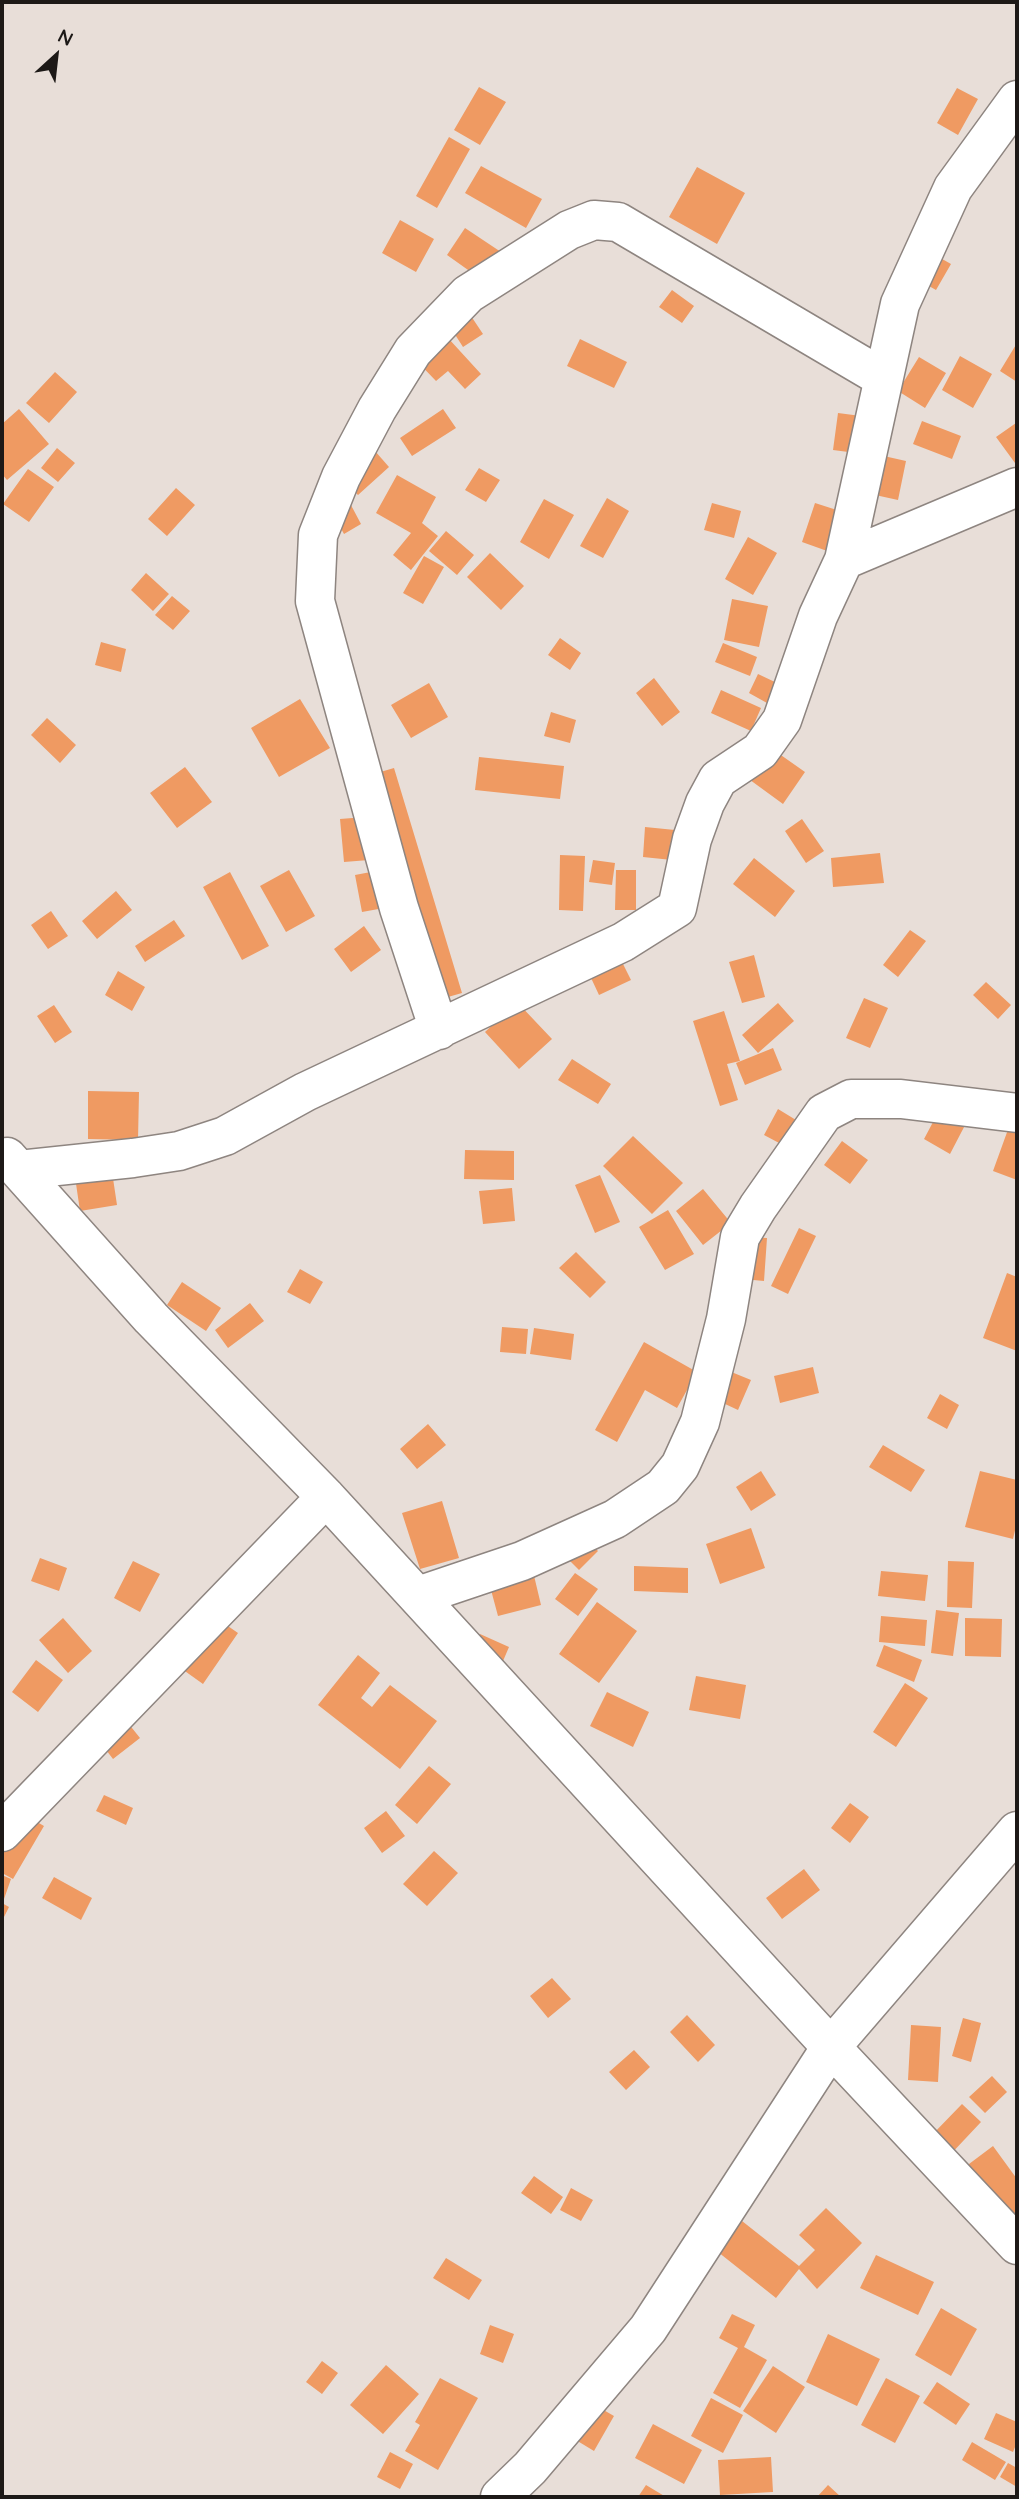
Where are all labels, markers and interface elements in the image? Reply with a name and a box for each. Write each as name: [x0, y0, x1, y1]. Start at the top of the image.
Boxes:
north arrow: [21, 21, 91, 91]
text: N: [54, 23, 77, 51]

